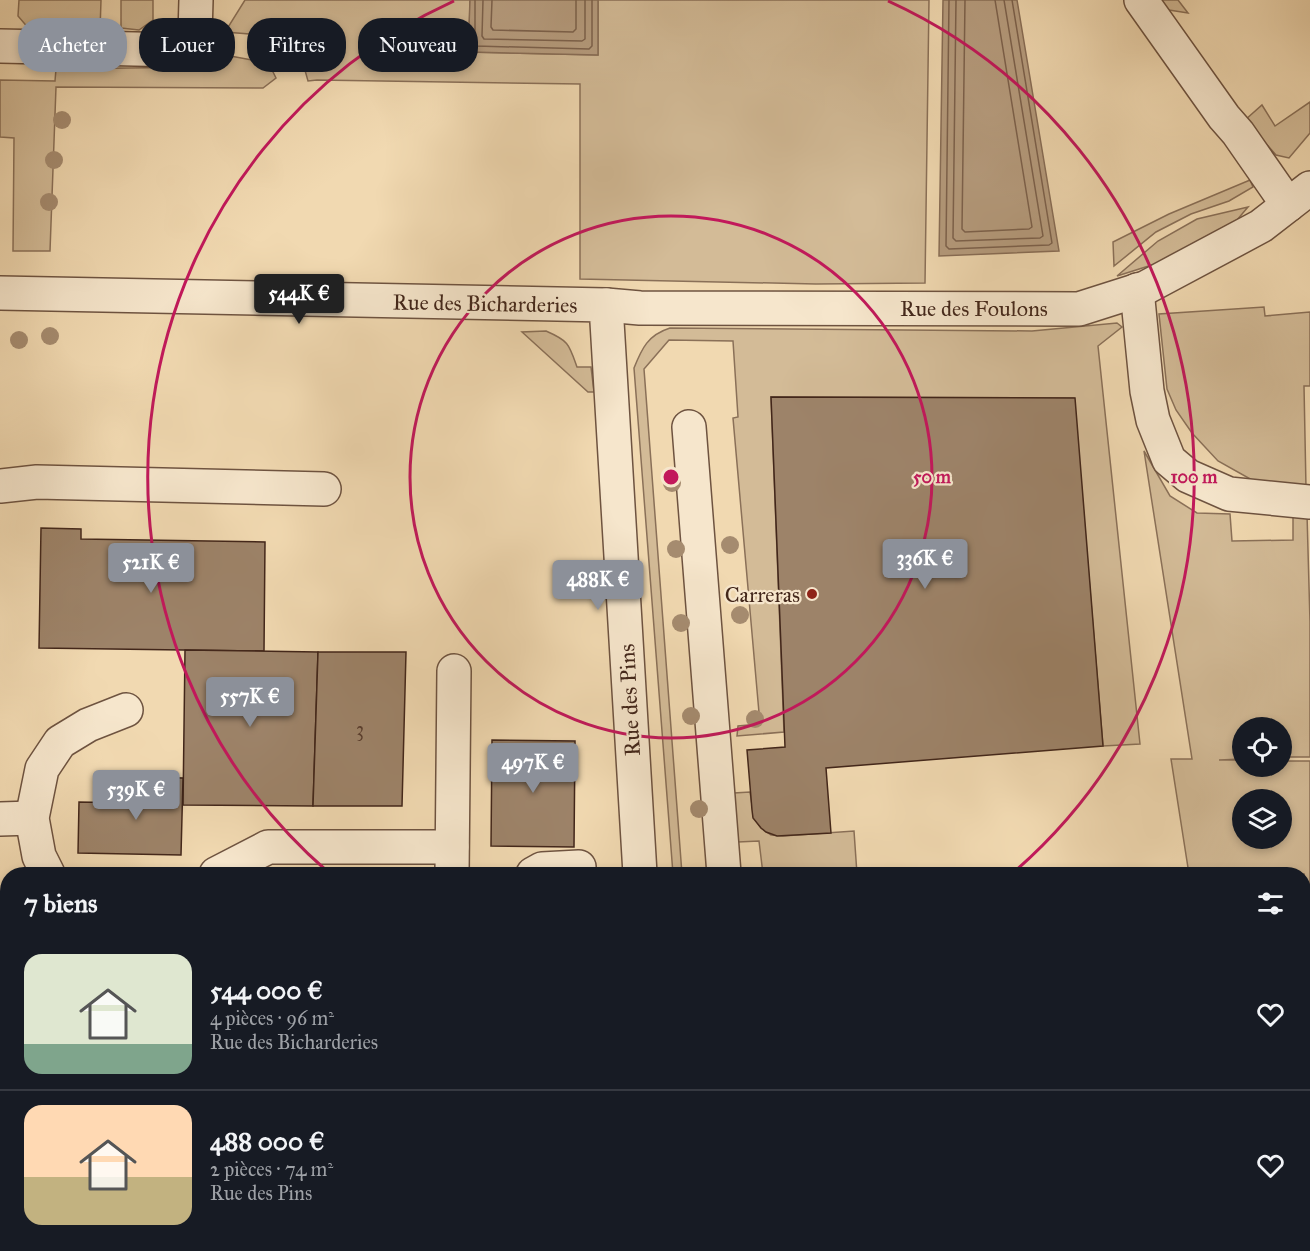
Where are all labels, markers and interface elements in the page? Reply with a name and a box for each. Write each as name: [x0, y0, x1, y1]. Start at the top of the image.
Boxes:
chip: Acheter: [18, 18, 127, 72]
chip: Louer: [139, 18, 235, 72]
chip: Filtres: [247, 18, 346, 72]
chip: Nouveau: [358, 18, 478, 72]
pin: 544K €: [250, 274, 348, 325]
text: 544K €: [268, 281, 330, 305]
street label: Rue des Bicharderies: [392, 288, 578, 319]
street label: Rue des Foulons: [900, 295, 1048, 322]
text: 50 m: [913, 466, 952, 488]
text: 100 m: [1171, 466, 1218, 488]
centre of rings: [661, 467, 681, 487]
pin: 336K €: [876, 539, 974, 590]
pin: 521K €: [102, 543, 200, 594]
text: 336K €: [897, 546, 953, 570]
text: 521K €: [122, 550, 180, 574]
pin: 488K €: [549, 560, 647, 611]
text: 488K €: [566, 567, 630, 591]
place label: Carreras: [725, 581, 800, 608]
marker: Carreras: [805, 587, 819, 601]
street label: Rue des Pins: [613, 643, 646, 757]
pin: 557K €: [201, 677, 299, 728]
text: 557K €: [220, 684, 280, 708]
house number: 3: [356, 717, 364, 741]
map controls: [1232, 717, 1292, 849]
button: locate: [1232, 717, 1292, 777]
pin: 497K €: [484, 743, 582, 794]
text: 497K €: [501, 750, 565, 774]
pin: 539K €: [87, 770, 185, 821]
text: 539K €: [107, 777, 165, 801]
button: layers: [1232, 789, 1292, 849]
text: 7 biens: [24, 887, 97, 919]
icon: filters: [1254, 887, 1287, 920]
text: 544 000 €: [210, 974, 323, 1006]
icon: home: [72, 978, 144, 1050]
icon: heart: [1254, 998, 1287, 1031]
text: 4 pièces · 96 m²: [210, 1006, 334, 1030]
text: Rue des Bicharderies: [210, 1030, 378, 1054]
text: 488 000 €: [210, 1125, 325, 1157]
icon: home: [72, 1129, 144, 1201]
icon: heart: [1254, 1149, 1287, 1182]
text: 2 pièces · 74 m²: [210, 1157, 333, 1181]
text: Rue des Pins: [210, 1181, 312, 1205]

